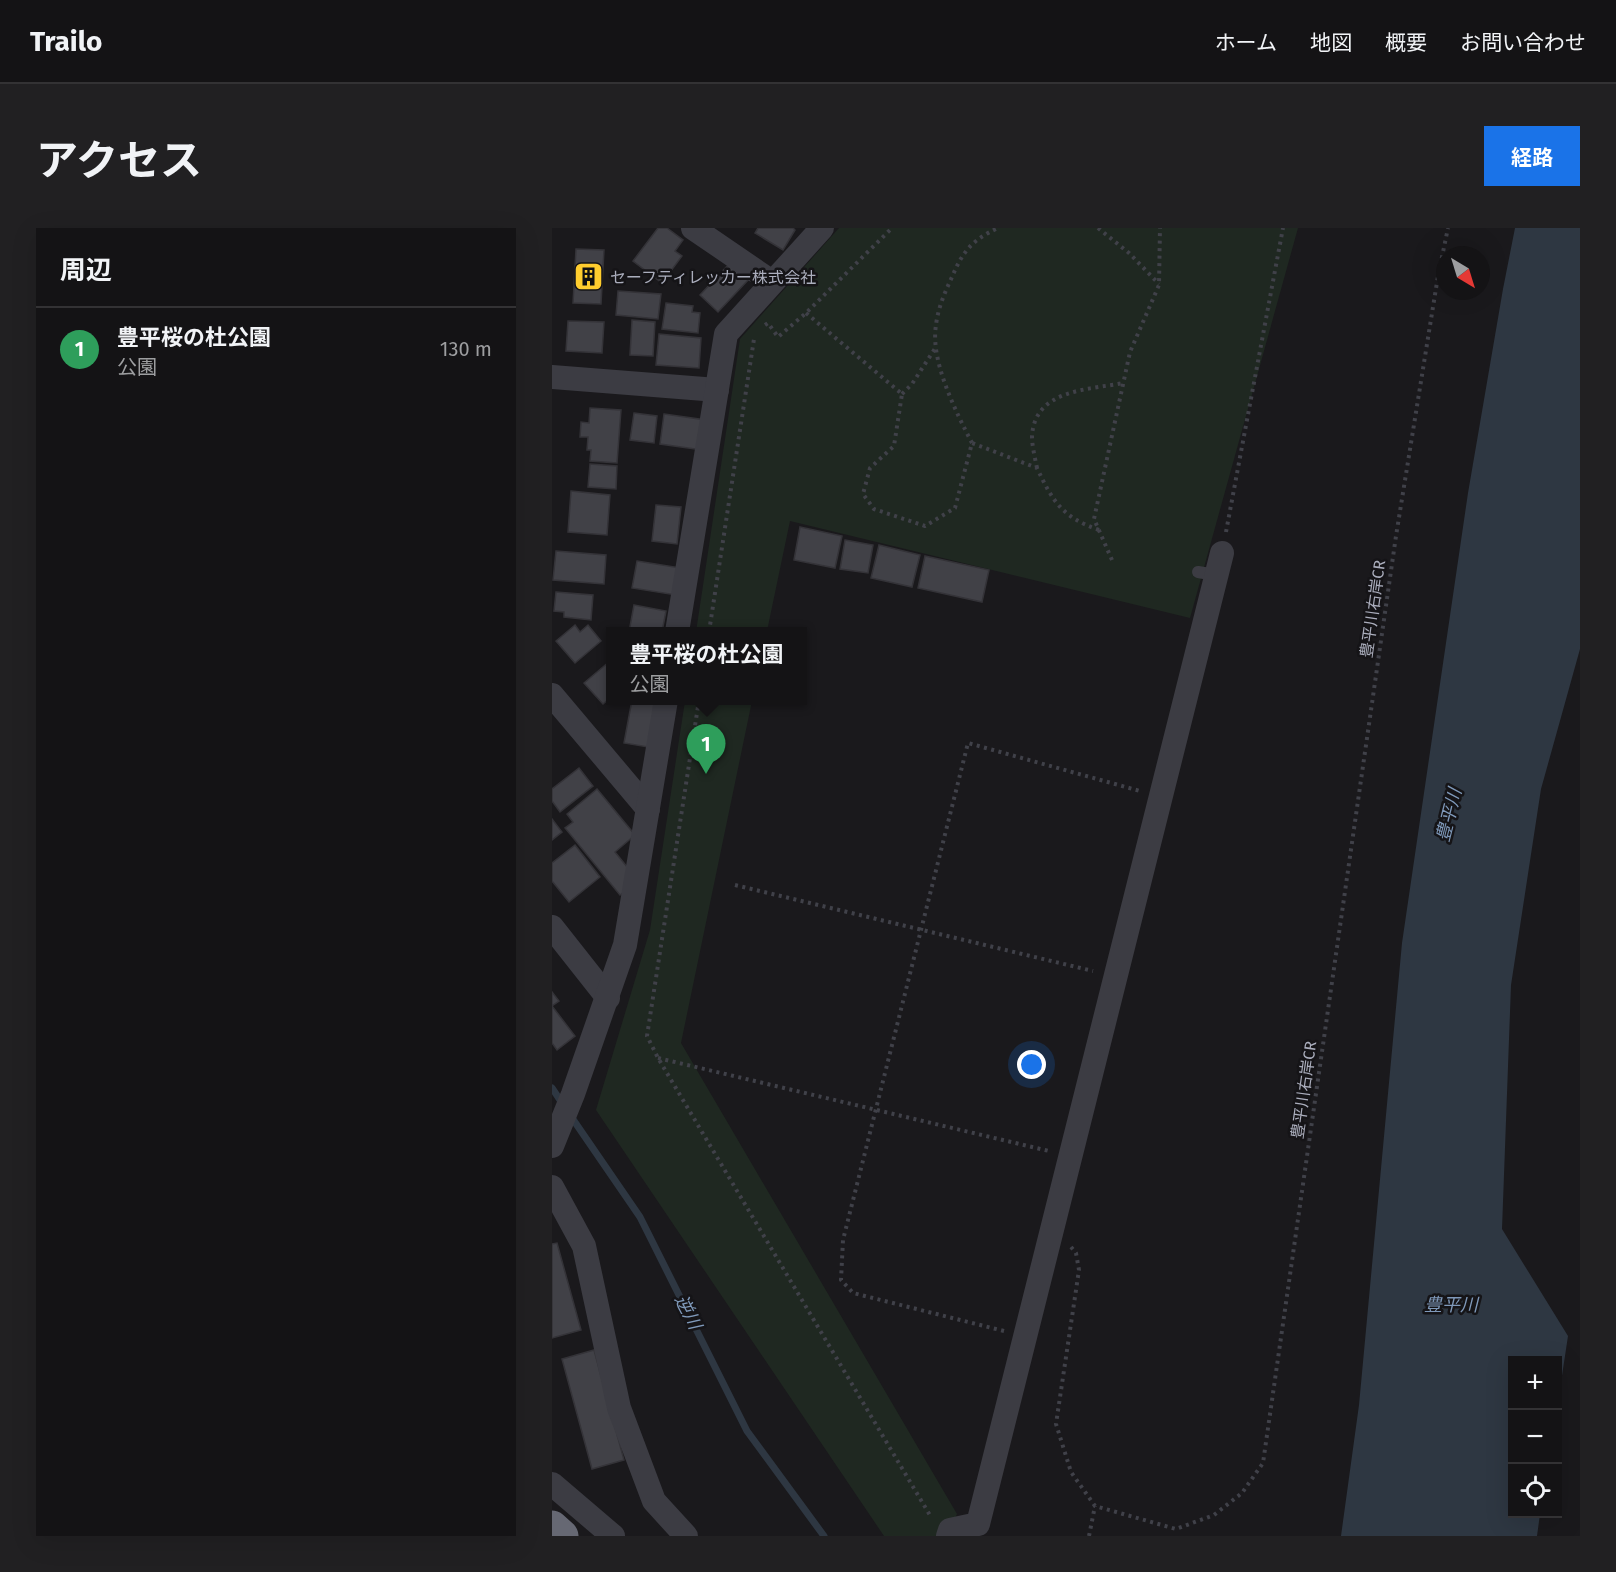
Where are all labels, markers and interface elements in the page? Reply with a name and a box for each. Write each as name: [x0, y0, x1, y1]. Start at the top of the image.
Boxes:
text: Trailo: [30, 25, 102, 58]
text: ホーム: [1215, 30, 1277, 56]
text: 地図: [1310, 30, 1352, 56]
text: 概要: [1385, 30, 1427, 56]
text: お問い合わせ: [1460, 30, 1586, 56]
button: 経路: [1484, 126, 1580, 186]
text: アクセス: [36, 136, 202, 186]
north arrow: [1436, 246, 1490, 300]
text: 周辺: [60, 255, 112, 286]
building icon: セーフティレッカー株式会社: [573, 261, 605, 293]
place label: セーフティレッカー株式会社: [610, 268, 816, 287]
text: 豊平桜の杜公園: [117, 324, 271, 351]
text: 1: [75, 337, 84, 361]
text: 130 m: [440, 337, 492, 361]
text: 公園: [117, 355, 157, 379]
street label: 豊平川右岸CR: [1357, 559, 1389, 659]
popup: [606, 627, 807, 705]
text: 豊平桜の杜公園: [629, 641, 784, 668]
text: 公園: [629, 672, 669, 696]
pin: 1: [686, 724, 726, 774]
water label: 豊平川: [1432, 784, 1467, 844]
street label: 豊平川右岸CR: [1288, 1040, 1320, 1140]
your location: [1017, 1050, 1046, 1079]
water label: 逆川: [670, 1291, 707, 1335]
water label: 豊平川: [1424, 1294, 1480, 1316]
map controls: [1508, 1356, 1562, 1518]
button: +: [1508, 1356, 1562, 1410]
button: −: [1508, 1410, 1562, 1464]
button: locate: [1508, 1464, 1562, 1518]

